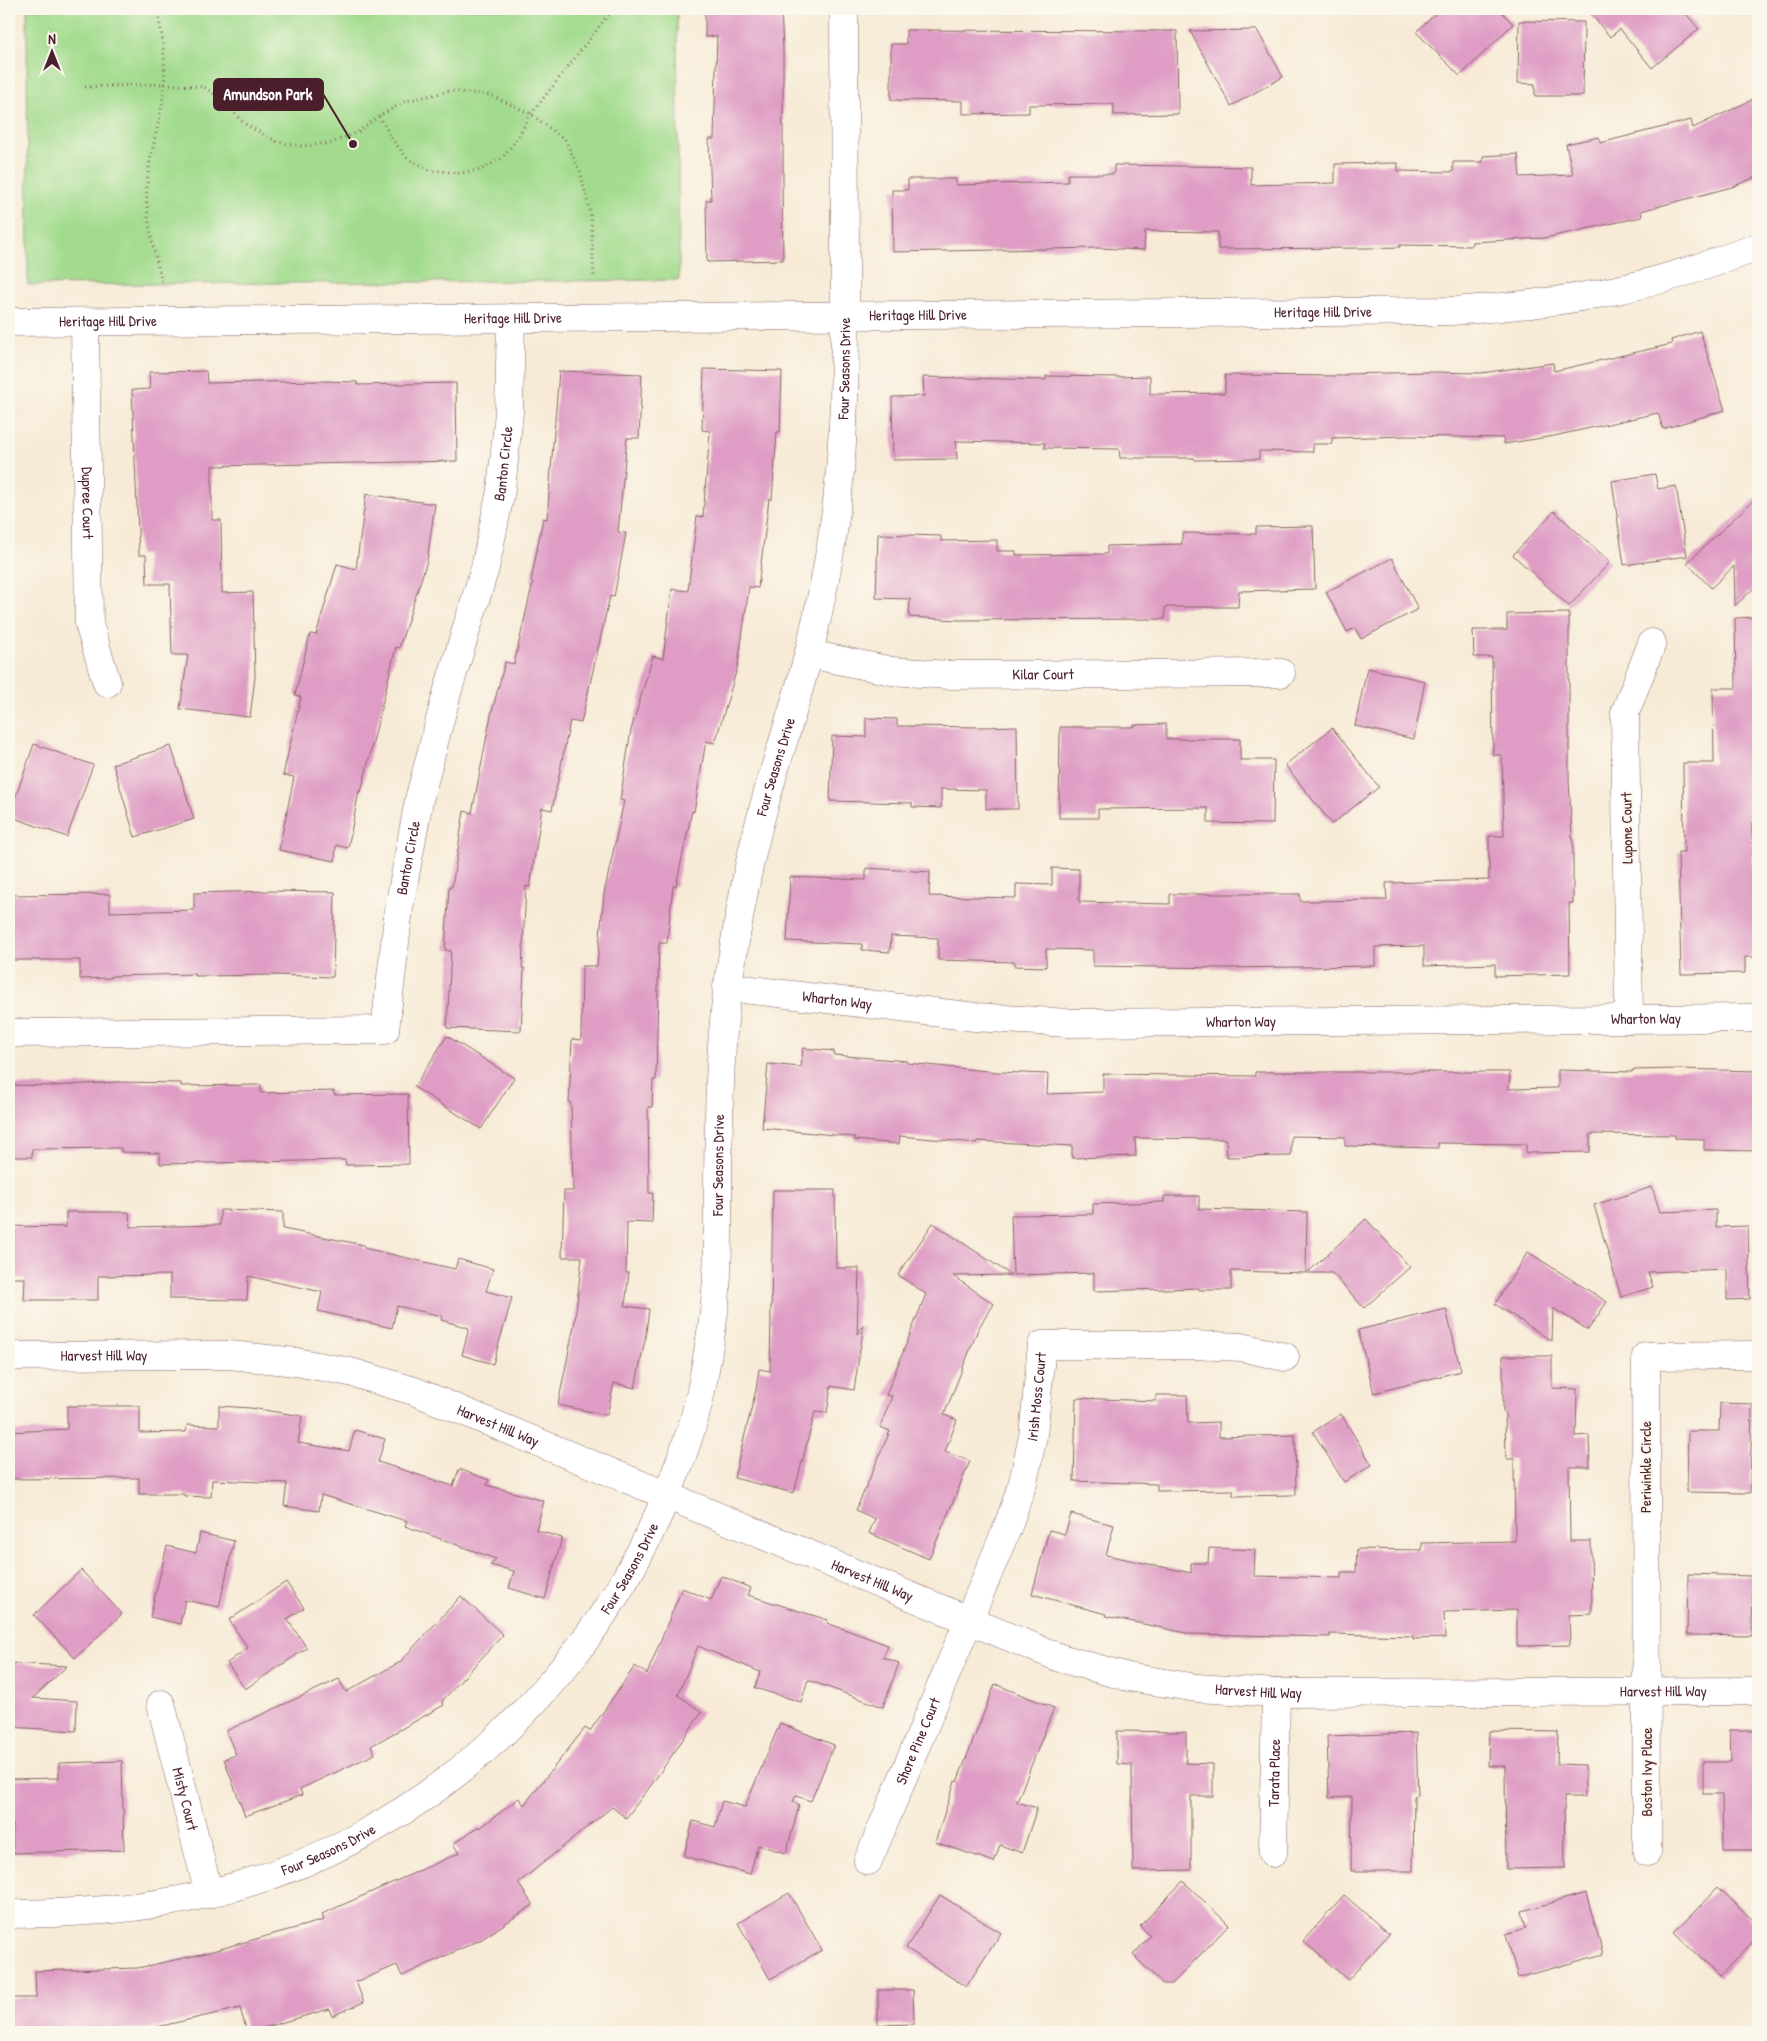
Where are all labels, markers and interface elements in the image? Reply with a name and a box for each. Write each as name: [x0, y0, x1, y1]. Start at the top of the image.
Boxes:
north arrow: [28, 28, 78, 78]
text: N: [48, 29, 56, 48]
callout: Amundson Park: [214, 79, 323, 110]
text: Amundson Park: [224, 83, 313, 105]
street label: Heritage Hill Drive: [1274, 301, 1372, 322]
street label: Heritage Hill Drive: [869, 304, 967, 325]
street label: Heritage Hill Drive: [464, 307, 562, 329]
street label: Heritage Hill Drive: [59, 310, 157, 332]
street label: Four Seasons Drive: [832, 318, 855, 421]
street label: Banton Circle: [488, 425, 517, 503]
street label: Dupree Court: [77, 467, 99, 540]
street label: Kilar Court: [1012, 663, 1075, 685]
street label: Four Seasons Drive: [751, 715, 800, 819]
street label: Lupone Court: [1615, 791, 1638, 864]
street label: Banton Circle: [391, 819, 425, 896]
street label: Wharton Way: [801, 985, 873, 1014]
street label: Wharton Way: [1611, 1008, 1681, 1029]
street label: Wharton Way: [1206, 1010, 1276, 1032]
street label: Four Seasons Drive: [707, 1114, 729, 1217]
street label: Harvest Hill Way: [60, 1344, 148, 1366]
street label: Irish Moss Court: [1021, 1350, 1051, 1443]
street label: Harvest Hill Way: [454, 1399, 542, 1452]
street label: Periwinkle Circle: [1635, 1421, 1656, 1513]
street label: Four Seasons Drive: [595, 1519, 663, 1619]
street label: Harvest Hill Way: [828, 1554, 917, 1606]
street label: Harvest Hill Way: [1214, 1678, 1302, 1703]
street label: Harvest Hill Way: [1620, 1680, 1707, 1702]
street label: Shore Pine Court: [890, 1693, 946, 1788]
street label: Boston Ivy Place: [1636, 1727, 1657, 1817]
street label: Tarata Place: [1263, 1739, 1285, 1807]
street label: Misty Court: [167, 1765, 204, 1833]
street label: Four Seasons Drive: [277, 1818, 379, 1881]

